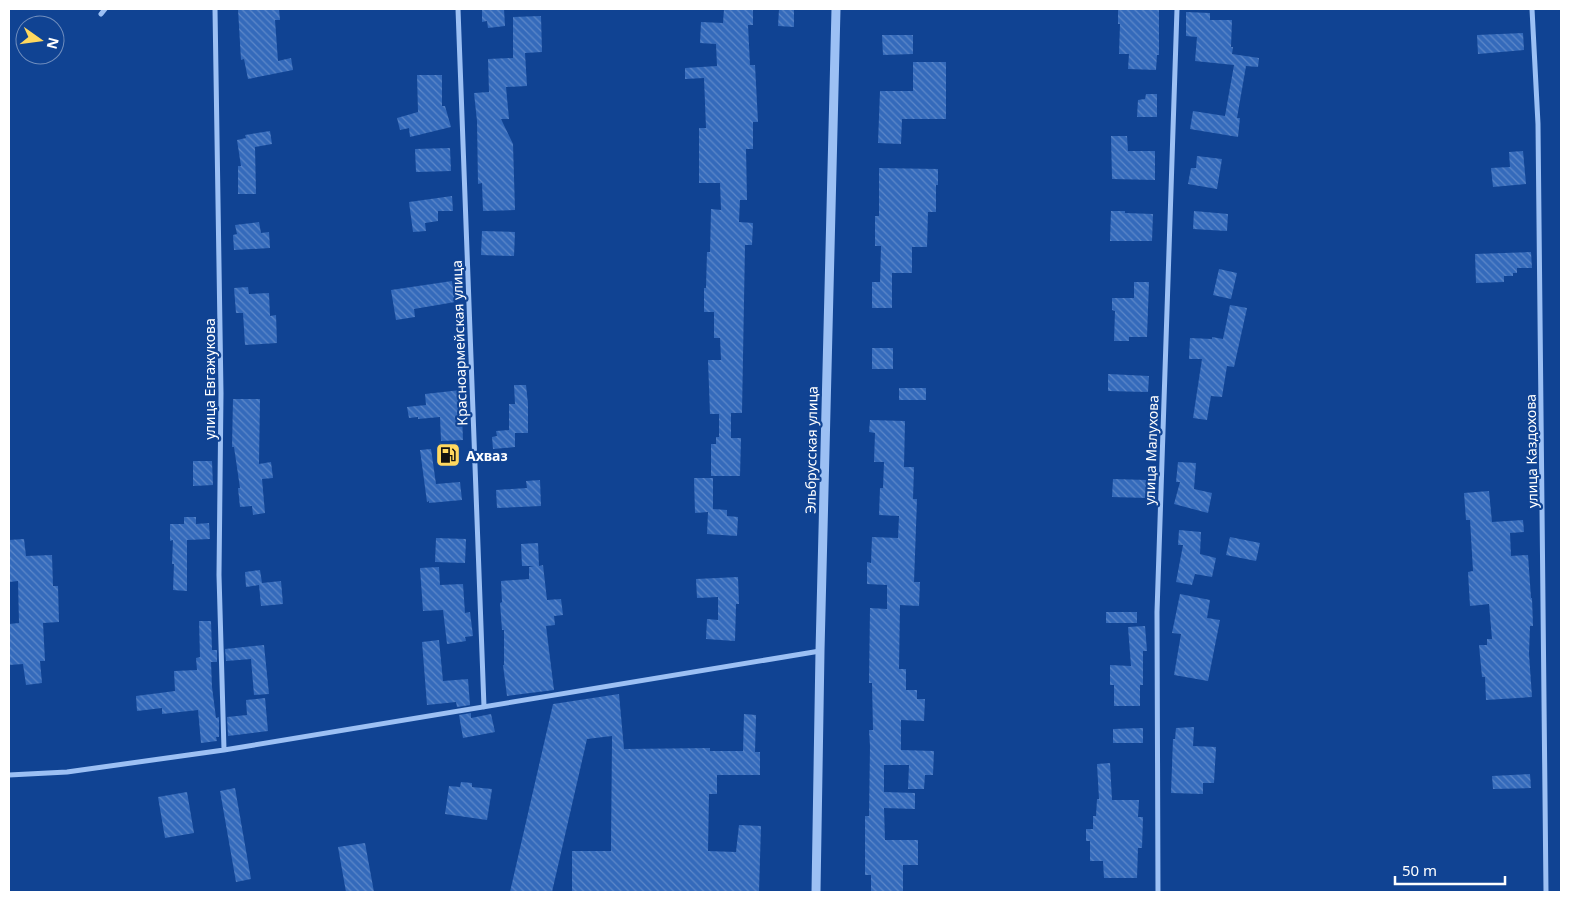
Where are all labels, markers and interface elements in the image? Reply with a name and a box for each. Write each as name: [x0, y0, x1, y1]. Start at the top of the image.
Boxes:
north arrow: [15, 15, 65, 65]
text: N: [43, 35, 64, 51]
street label: Красноармейская улица: [447, 260, 471, 426]
street label: улица Евгажукова: [200, 318, 219, 440]
street label: Эльбрусская улица: [800, 386, 822, 514]
street label: улица Каздохова: [1521, 394, 1541, 508]
street label: улица Малухова: [1140, 395, 1162, 505]
fuel station icon: Ахваз: [435, 442, 461, 468]
place label: Ахваз: [466, 446, 508, 465]
scale bar: [1395, 854, 1505, 886]
text: 50 m: [1402, 860, 1437, 880]

